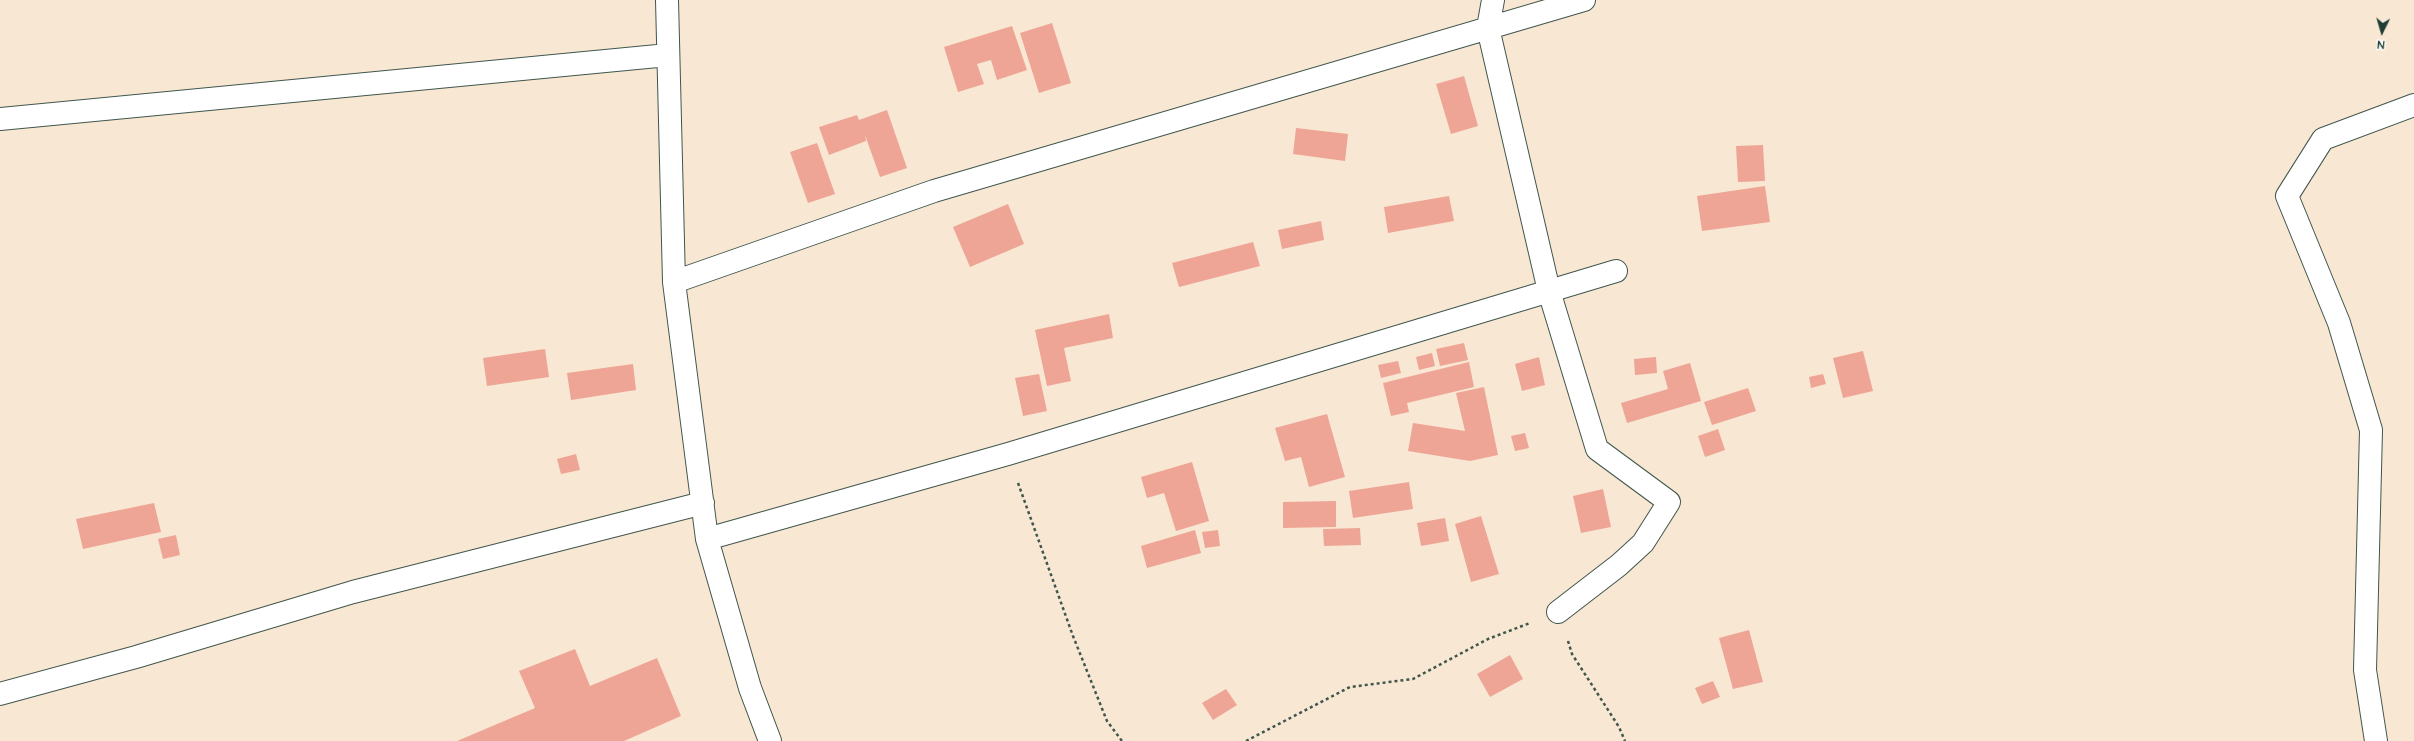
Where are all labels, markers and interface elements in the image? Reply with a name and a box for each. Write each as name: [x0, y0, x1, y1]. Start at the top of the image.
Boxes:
north arrow: [2362, 12, 2402, 52]
text: N: [2377, 37, 2385, 52]

